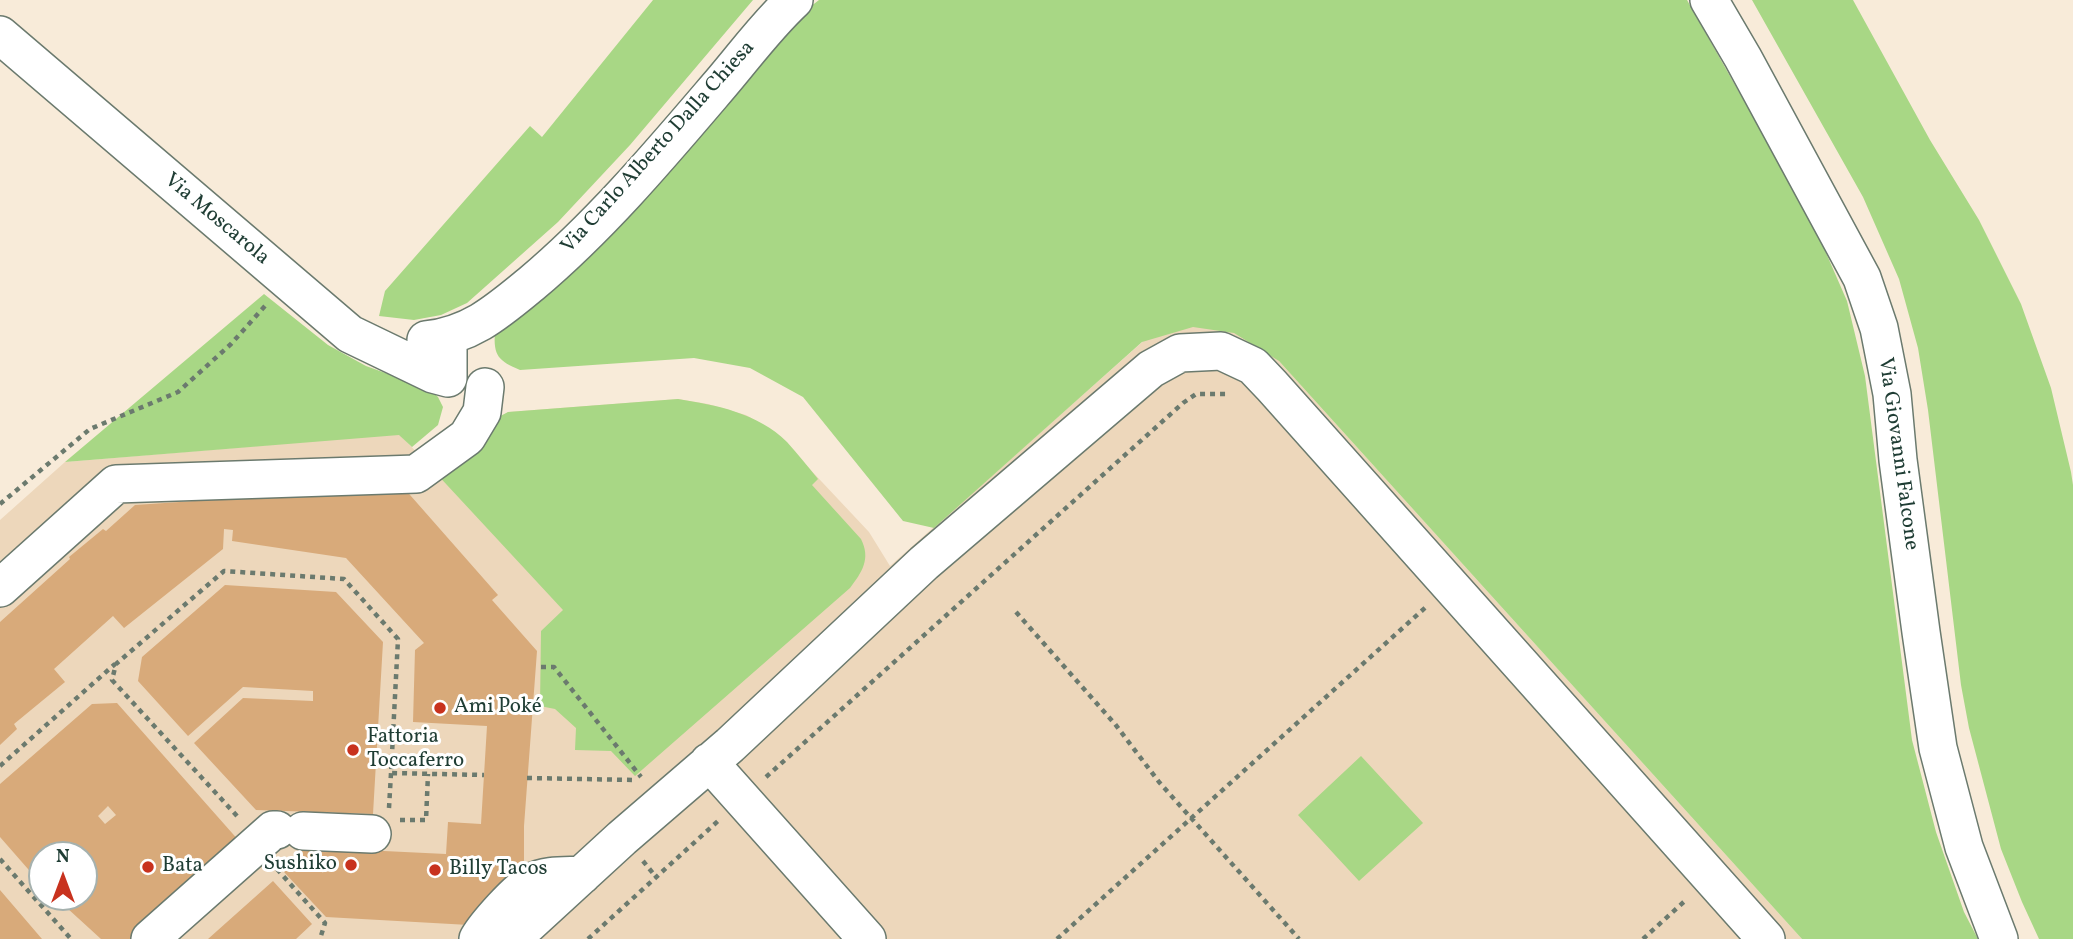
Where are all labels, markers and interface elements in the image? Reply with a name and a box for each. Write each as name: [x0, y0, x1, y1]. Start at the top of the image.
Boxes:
street label: Via Carlo Alberto Dalla Chiesa: [557, 36, 761, 260]
street label: Via Moscarola: [158, 169, 274, 271]
street label: Via Giovanni Falcone: [1871, 356, 1923, 552]
place label: Ami Poké: [454, 695, 542, 721]
marker: Ami Poké: [432, 700, 448, 716]
place label: Fattoria Toccaferro: [367, 725, 464, 775]
marker: Fattoria Toccaferro: [345, 742, 361, 758]
north arrow: [28, 841, 98, 911]
text: N: [56, 844, 70, 870]
place label: Sushiko: [263, 852, 337, 878]
place label: Bata: [162, 854, 203, 880]
marker: Sushiko: [343, 857, 359, 873]
place label: Billy Tacos: [449, 857, 548, 883]
marker: Bata: [140, 859, 156, 875]
marker: Billy Tacos: [427, 862, 443, 878]

